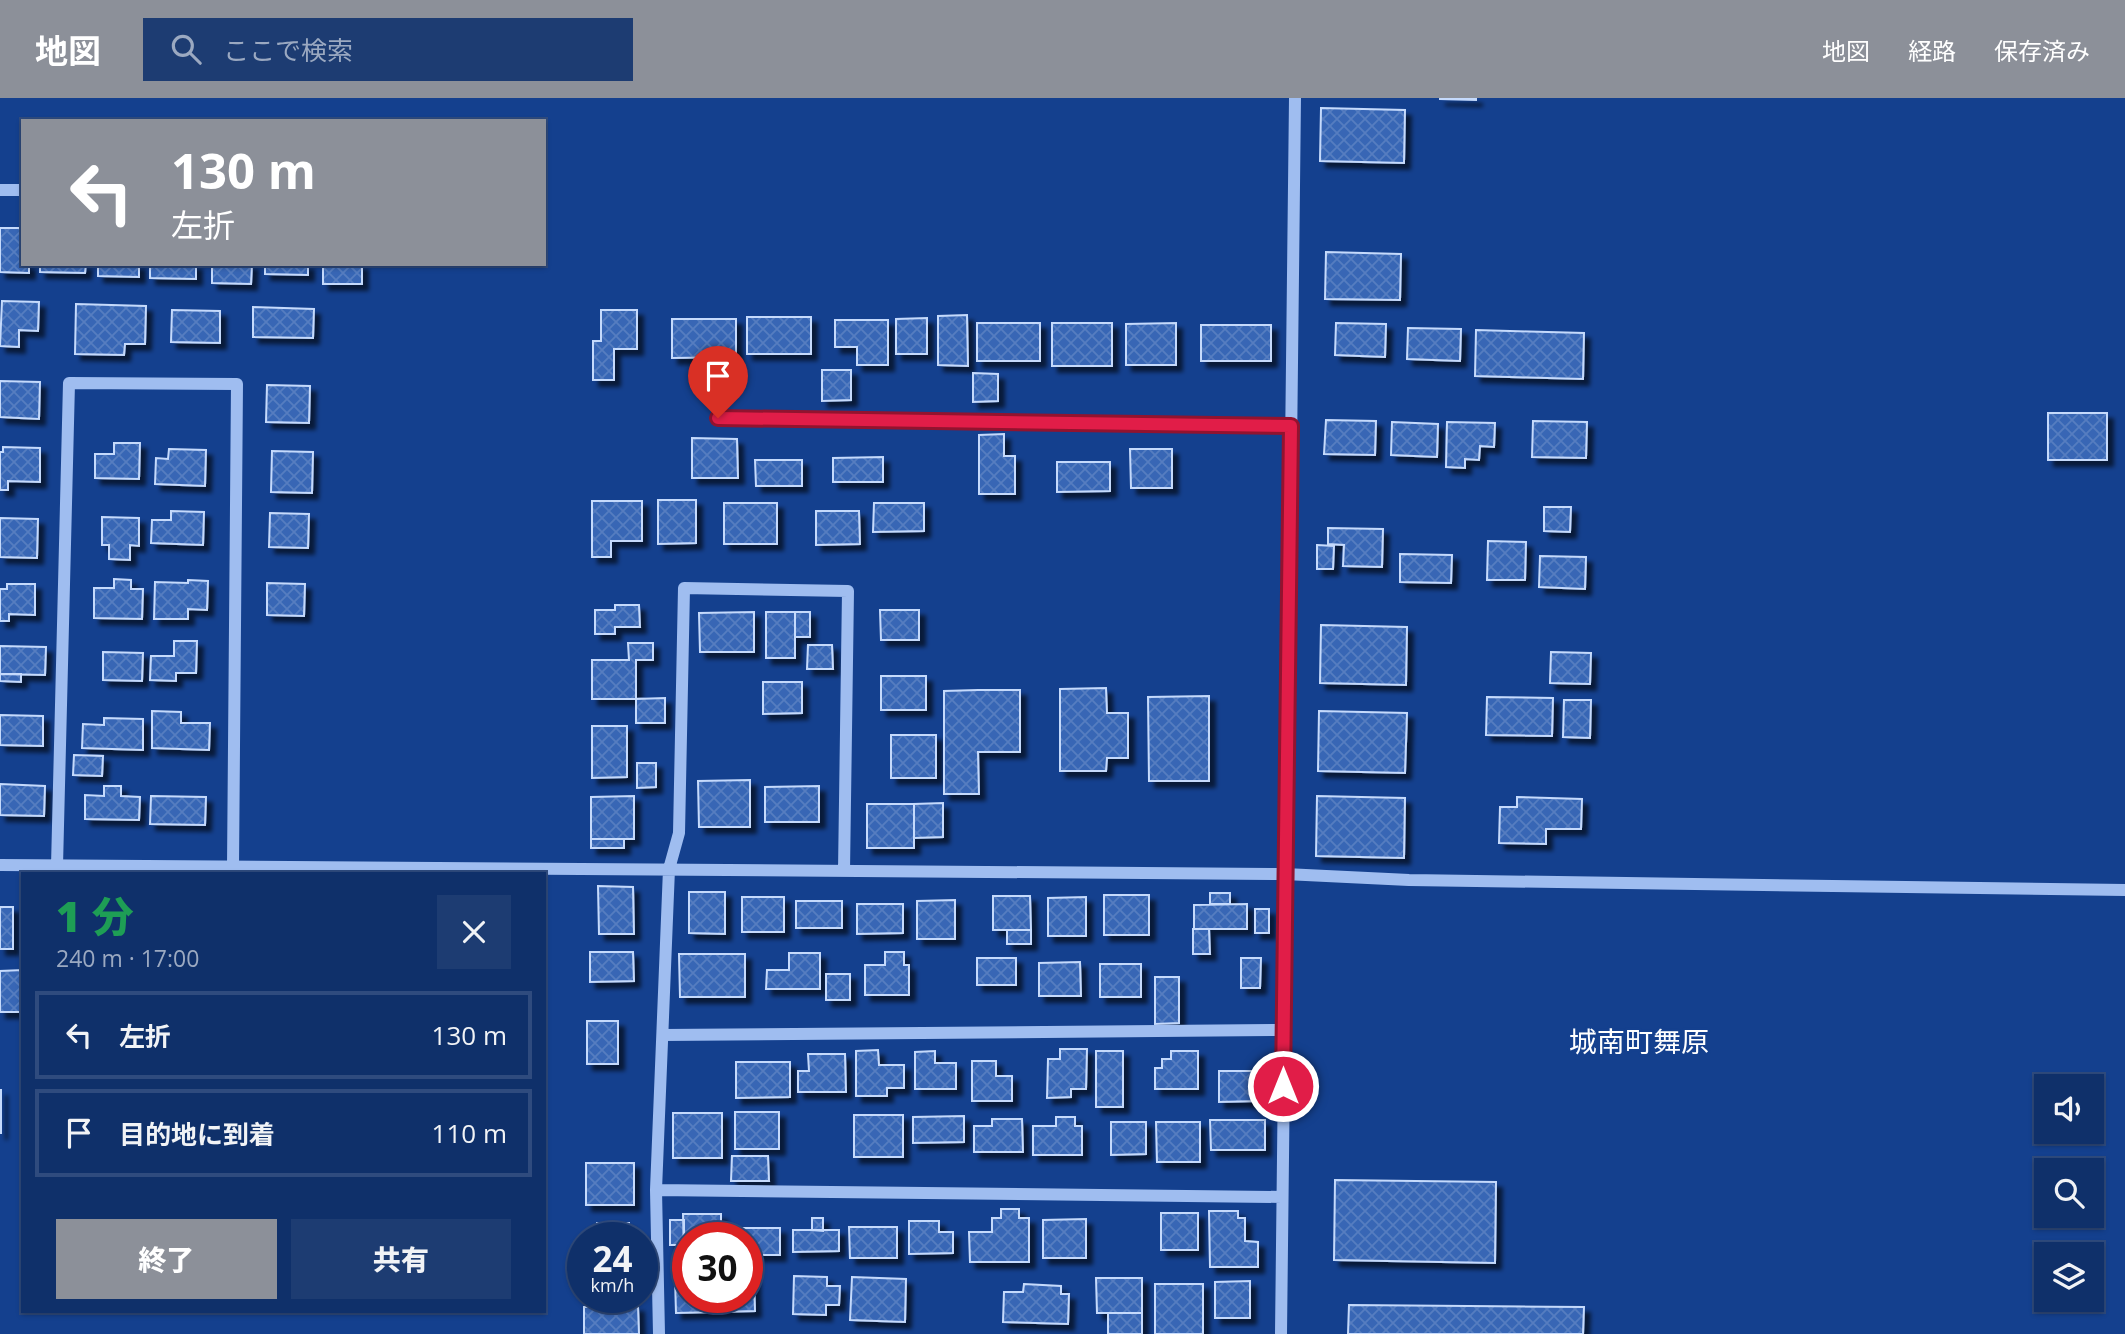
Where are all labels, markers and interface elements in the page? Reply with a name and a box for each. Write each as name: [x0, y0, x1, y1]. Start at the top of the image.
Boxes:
search box: [143, 18, 633, 81]
text: 地図: [35, 28, 101, 73]
icon: search: [167, 30, 205, 68]
text: ここで検索: [223, 32, 353, 68]
text: 地図: [1822, 34, 1870, 67]
text: 経路: [1908, 34, 1956, 67]
text: 保存済み: [1994, 34, 2090, 67]
text: 130 m: [171, 137, 316, 203]
icon: left: [56, 147, 147, 238]
text: 左折: [171, 203, 235, 246]
pin: [688, 346, 748, 418]
icon: arrive: [699, 357, 737, 395]
text: 1 分: [56, 887, 134, 944]
button: close: [437, 895, 511, 969]
text: 240 m · 17:00: [56, 942, 199, 974]
icon: left: [60, 1016, 98, 1054]
text: 130 m: [432, 1017, 507, 1053]
text: 左折: [119, 1018, 171, 1054]
district label: 城南町舞原: [1569, 1022, 1709, 1060]
position arrow: [1246, 1049, 1320, 1123]
map controls: [2034, 1074, 2104, 1312]
button: sound: [2034, 1074, 2104, 1144]
icon: arrive: [60, 1114, 98, 1152]
text: 110 m: [432, 1115, 507, 1151]
text: 目的地に到着: [119, 1116, 275, 1152]
button: search: [2034, 1158, 2104, 1228]
button: 終了: [56, 1219, 277, 1299]
button: 共有: [291, 1219, 511, 1299]
speed limit sign: 30: [672, 1222, 763, 1313]
text: 24: [592, 1235, 633, 1282]
button: layers: [2034, 1242, 2104, 1312]
text: km/h: [591, 1273, 634, 1297]

